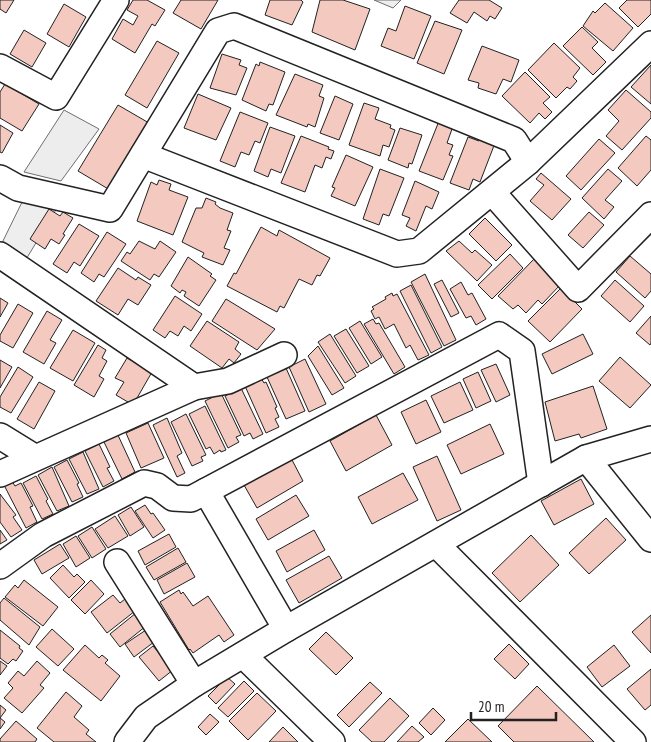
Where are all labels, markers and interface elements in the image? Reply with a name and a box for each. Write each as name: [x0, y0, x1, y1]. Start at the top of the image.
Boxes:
scale bar: [471, 690, 556, 722]
text: 20 m: [478, 697, 504, 716]

